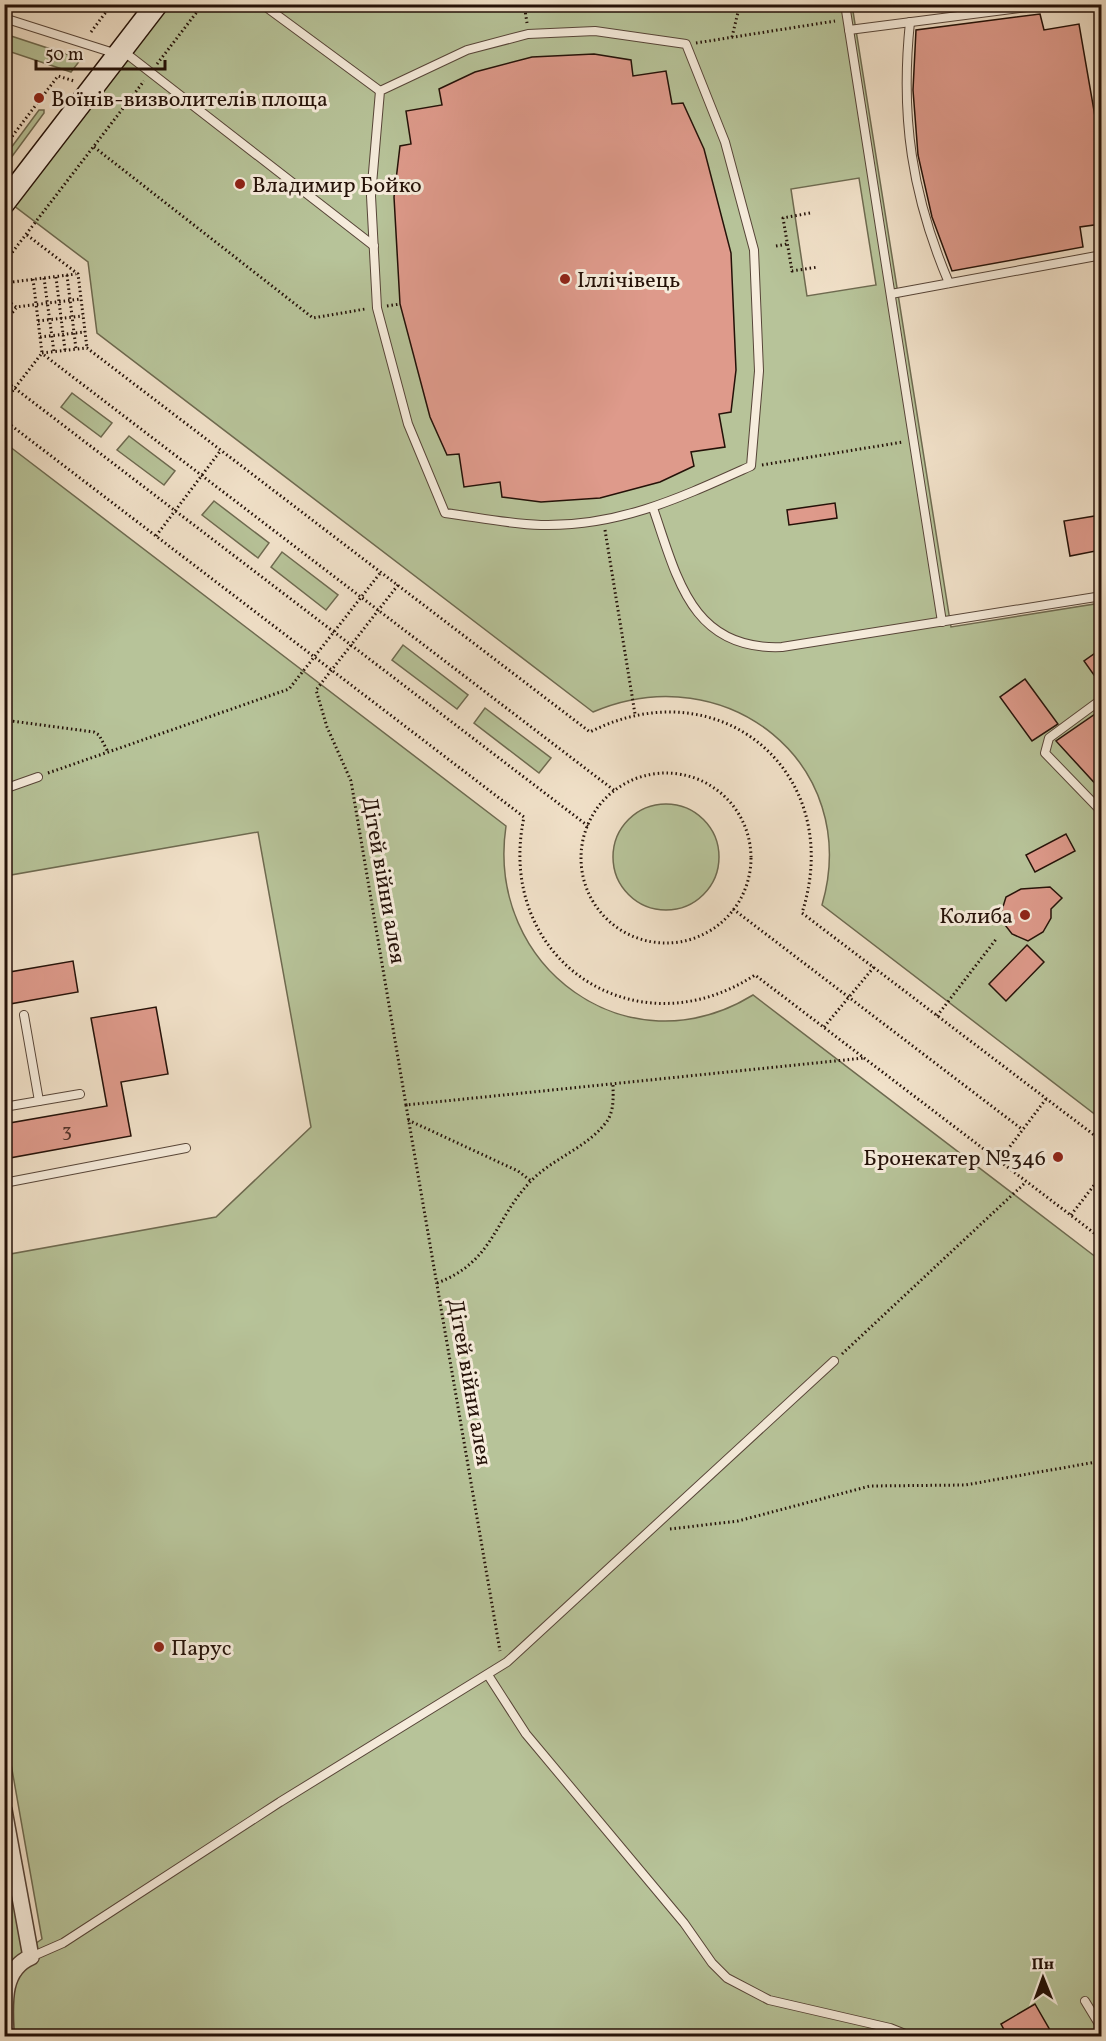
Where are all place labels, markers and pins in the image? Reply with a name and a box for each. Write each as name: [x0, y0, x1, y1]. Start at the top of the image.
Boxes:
place label: Воїнів-визволителів площа: [51, 85, 328, 116]
marker: Воїнів-визволителів площа: [32, 91, 46, 105]
place label: Владимир Бойко: [252, 171, 422, 202]
marker: Владимир Бойко: [233, 177, 247, 191]
place label: Іллічівець: [577, 266, 680, 297]
marker: Іллічівець: [558, 272, 572, 286]
place label: Колиба: [939, 902, 1013, 933]
marker: Колиба: [1018, 908, 1032, 922]
place label: Бронекатер №346: [863, 1144, 1046, 1175]
marker: Бронекатер №346: [1051, 1150, 1065, 1164]
place label: Парус: [171, 1634, 232, 1665]
marker: Парус: [152, 1640, 166, 1654]

